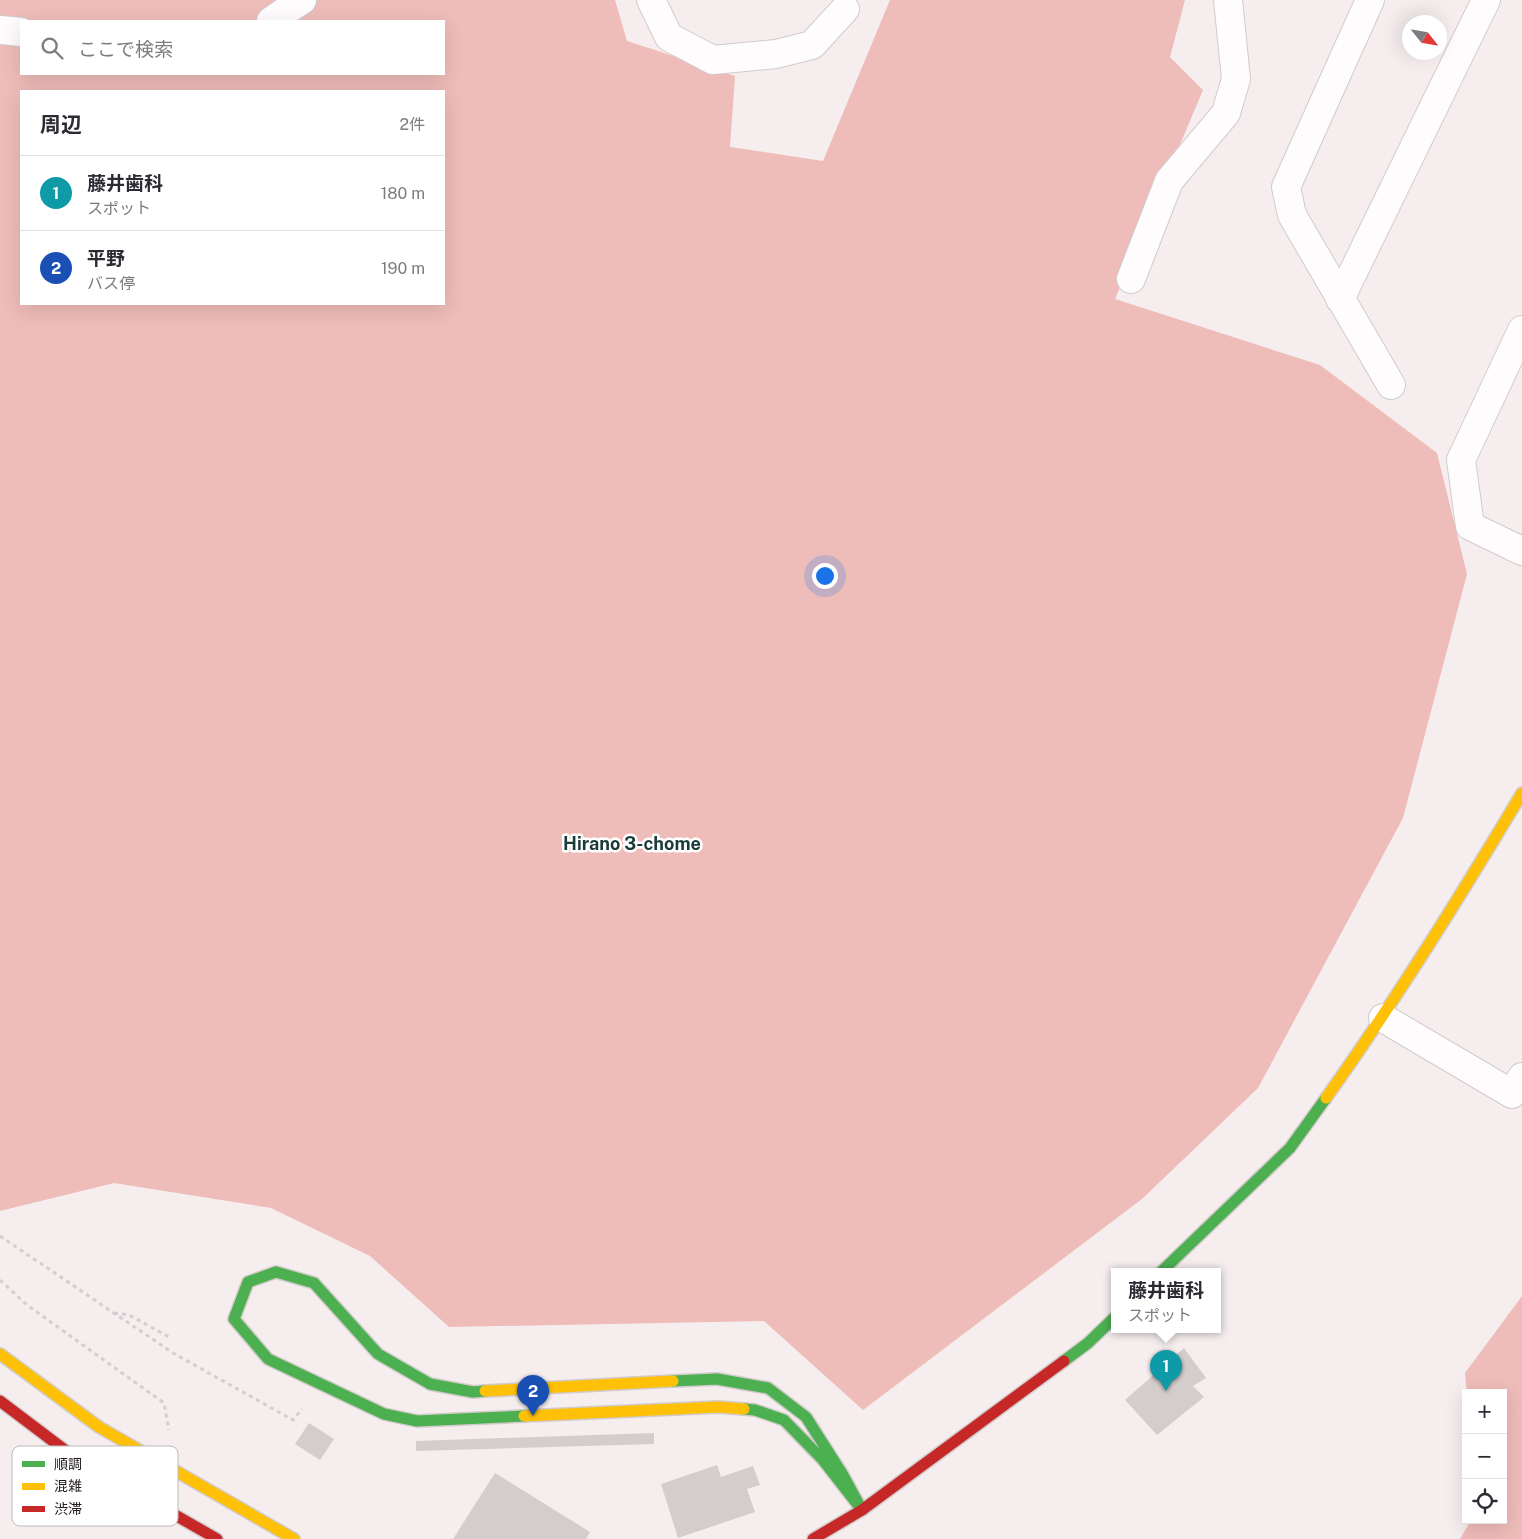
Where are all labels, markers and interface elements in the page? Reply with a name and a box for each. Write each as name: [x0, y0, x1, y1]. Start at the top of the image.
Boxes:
north arrow: [1402, 15, 1447, 60]
search box: [20, 20, 445, 75]
icon: search: [38, 34, 66, 62]
text: ここで検索: [78, 38, 173, 60]
text: 周辺: [40, 112, 82, 137]
text: 2件: [399, 115, 425, 134]
text: 藤井歯科: [87, 172, 163, 194]
text: 1: [53, 184, 59, 203]
text: 180 m: [381, 184, 425, 203]
text: スポット: [87, 199, 151, 218]
text: 平野: [87, 247, 125, 269]
text: 2: [51, 259, 61, 278]
text: 190 m: [381, 259, 425, 278]
text: バス停: [87, 274, 135, 293]
your location: [812, 563, 838, 589]
district label: Hirano 3-chome: [563, 833, 701, 854]
popup: [1111, 1268, 1221, 1333]
text: 藤井歯科: [1128, 1279, 1204, 1301]
text: スポット: [1128, 1306, 1192, 1325]
pin: 1: [1150, 1350, 1182, 1391]
pin: 2: [517, 1375, 549, 1416]
map controls: [1462, 1389, 1507, 1524]
button: +: [1462, 1389, 1507, 1434]
button: −: [1462, 1434, 1507, 1479]
legend: [12, 1446, 178, 1526]
text: 順調: [54, 1456, 82, 1472]
text: 混雑: [54, 1478, 82, 1494]
button: locate: [1462, 1479, 1507, 1524]
text: 渋滞: [54, 1501, 82, 1517]

